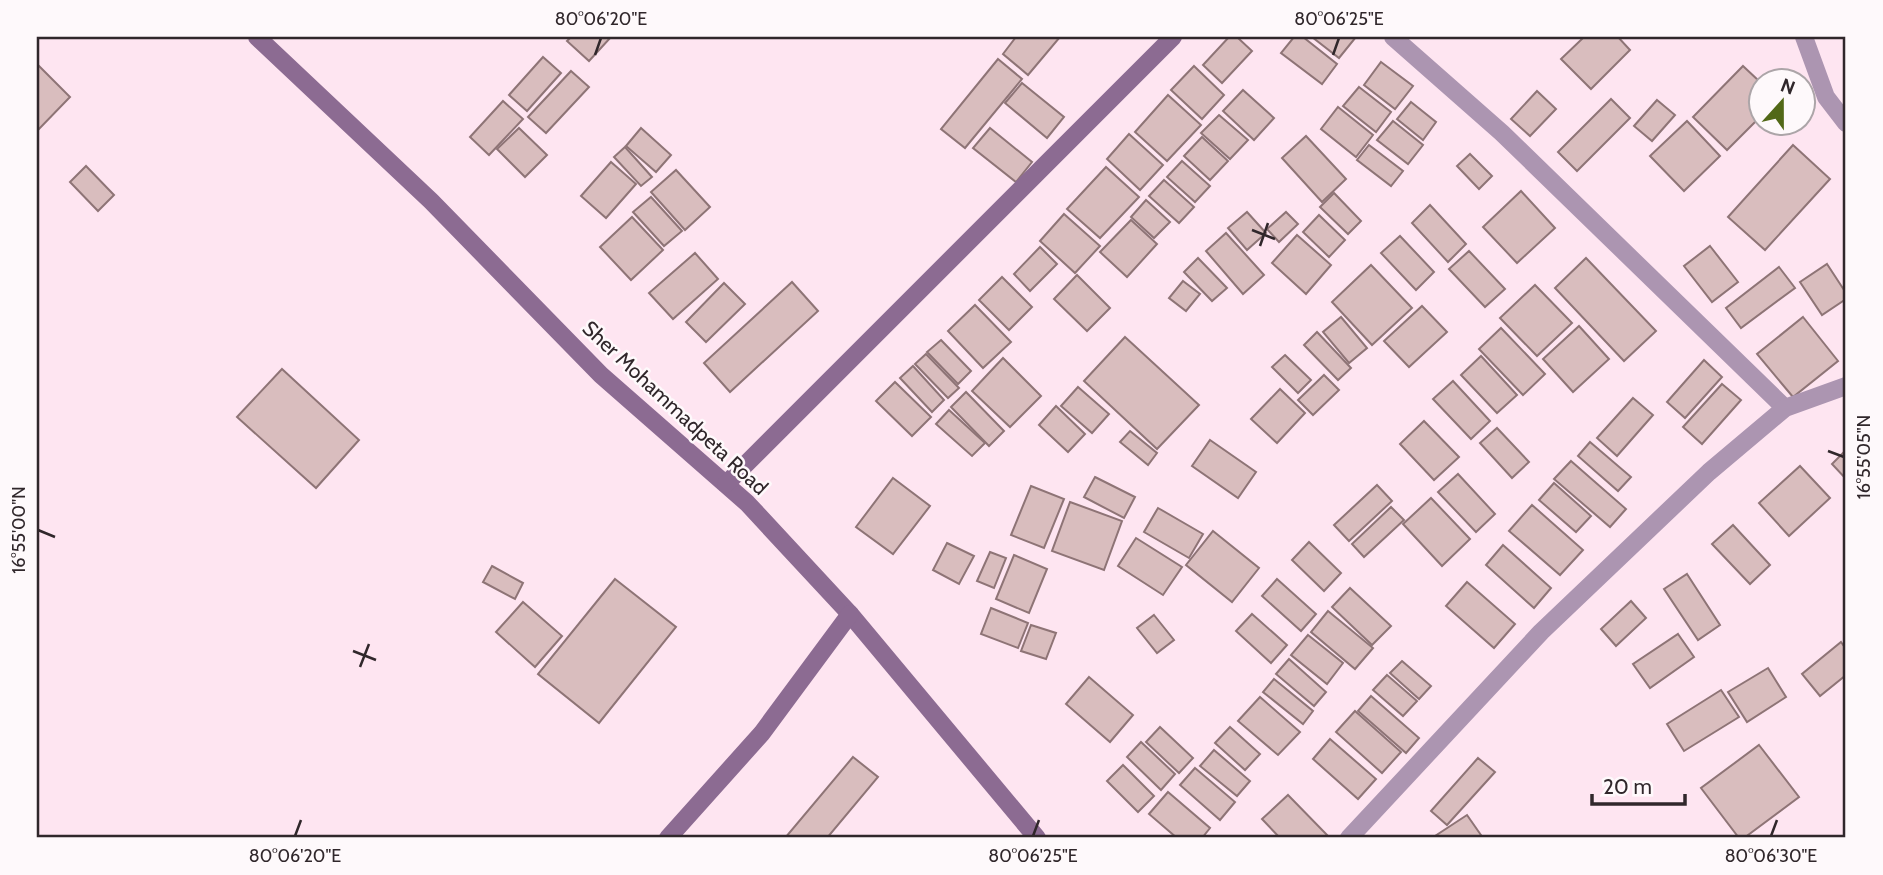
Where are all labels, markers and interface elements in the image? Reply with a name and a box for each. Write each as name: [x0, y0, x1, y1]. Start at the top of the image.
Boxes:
text: 80°06'20"E: [555, 8, 647, 30]
text: 80°06'25"E: [1294, 8, 1384, 30]
north arrow: [1746, 66, 1816, 136]
text: N: [1778, 73, 1798, 100]
street label: Sher Mohammadpeta Road: [578, 315, 773, 500]
text: 16°55'05"N: [1853, 415, 1875, 499]
text: 16°55'00"N: [8, 486, 30, 574]
scale bar: [1592, 763, 1685, 807]
text: 20 m: [1603, 774, 1652, 799]
text: 80°06'20"E: [249, 845, 341, 867]
text: 80°06'25"E: [988, 845, 1078, 867]
text: 80°06'30"E: [1725, 845, 1817, 867]

